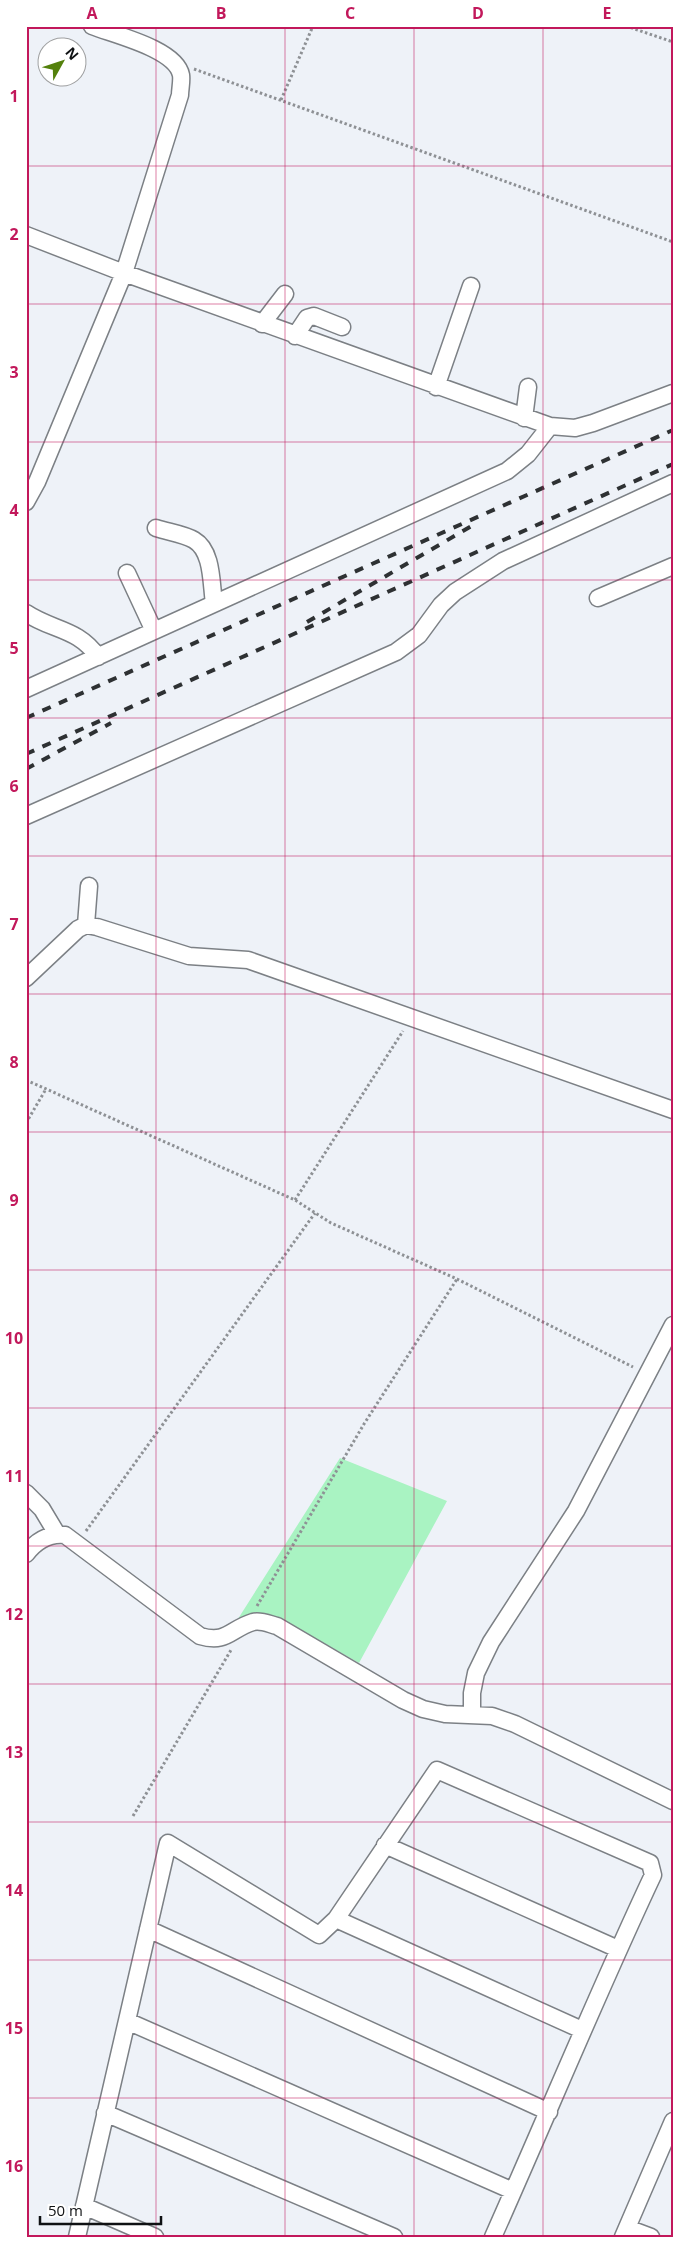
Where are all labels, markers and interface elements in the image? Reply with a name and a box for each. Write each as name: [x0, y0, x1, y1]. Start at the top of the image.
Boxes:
text: A: [86, 2, 98, 24]
text: B: [216, 2, 226, 24]
text: C: [345, 2, 355, 24]
text: D: [472, 2, 484, 24]
text: E: [603, 2, 612, 24]
north arrow: [38, 38, 88, 88]
text: N: [61, 43, 83, 64]
text: 1: [9, 85, 19, 107]
text: 2: [9, 223, 19, 245]
text: 3: [9, 361, 19, 383]
text: 4: [9, 499, 19, 521]
text: 5: [9, 637, 19, 659]
text: 6: [9, 775, 19, 797]
text: 7: [9, 913, 19, 935]
text: 8: [9, 1051, 19, 1073]
text: 9: [9, 1189, 19, 1211]
text: 10: [5, 1327, 23, 1349]
text: 11: [5, 1465, 23, 1487]
text: 12: [5, 1603, 23, 1625]
text: 13: [5, 1741, 23, 1763]
text: 14: [5, 1879, 23, 1901]
text: 15: [5, 2017, 23, 2039]
text: 16: [5, 2155, 23, 2177]
scale bar: [40, 2193, 161, 2225]
text: 50 m: [48, 2200, 83, 2220]

